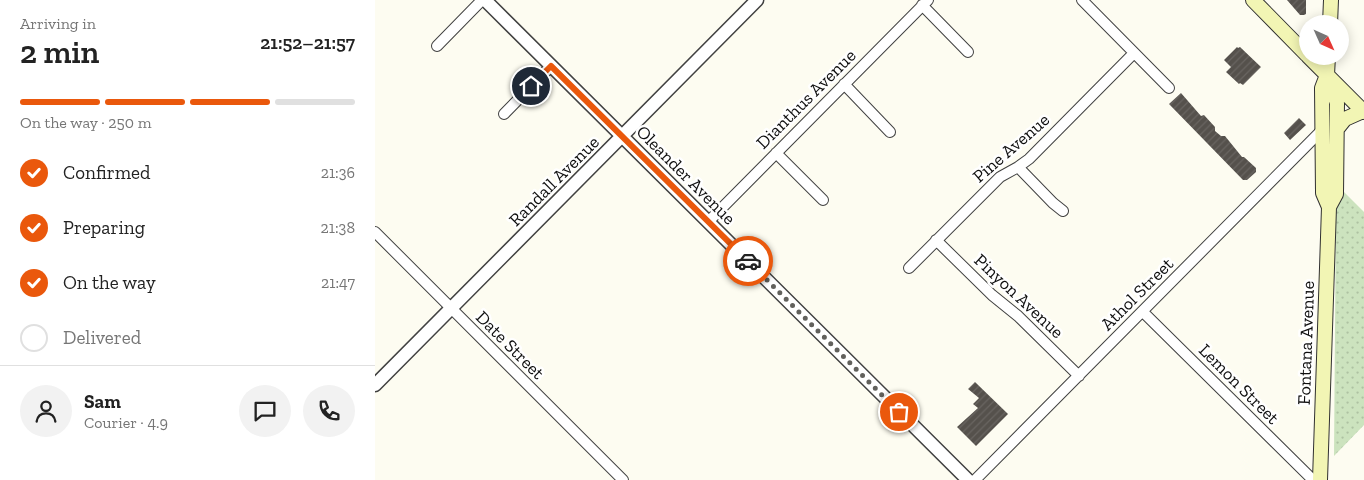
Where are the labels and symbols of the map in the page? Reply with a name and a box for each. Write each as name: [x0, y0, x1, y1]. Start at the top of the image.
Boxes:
north arrow: [1299, 15, 1349, 65]
street label: Dianthus Avenue: [752, 45, 860, 153]
pin: [510, 65, 552, 107]
street label: Pine Avenue: [968, 109, 1054, 187]
street label: Oleander Avenue: [632, 121, 740, 229]
street label: Randall Avenue: [504, 131, 604, 231]
courier: [723, 236, 773, 286]
street label: Pinyon Avenue: [970, 249, 1068, 343]
street label: Athol Street: [1096, 253, 1178, 335]
street label: Fontana Avenue: [1293, 281, 1319, 405]
street label: Date Street: [471, 306, 549, 384]
street label: Lemon Street: [1194, 339, 1284, 429]
pin: [878, 391, 920, 433]

